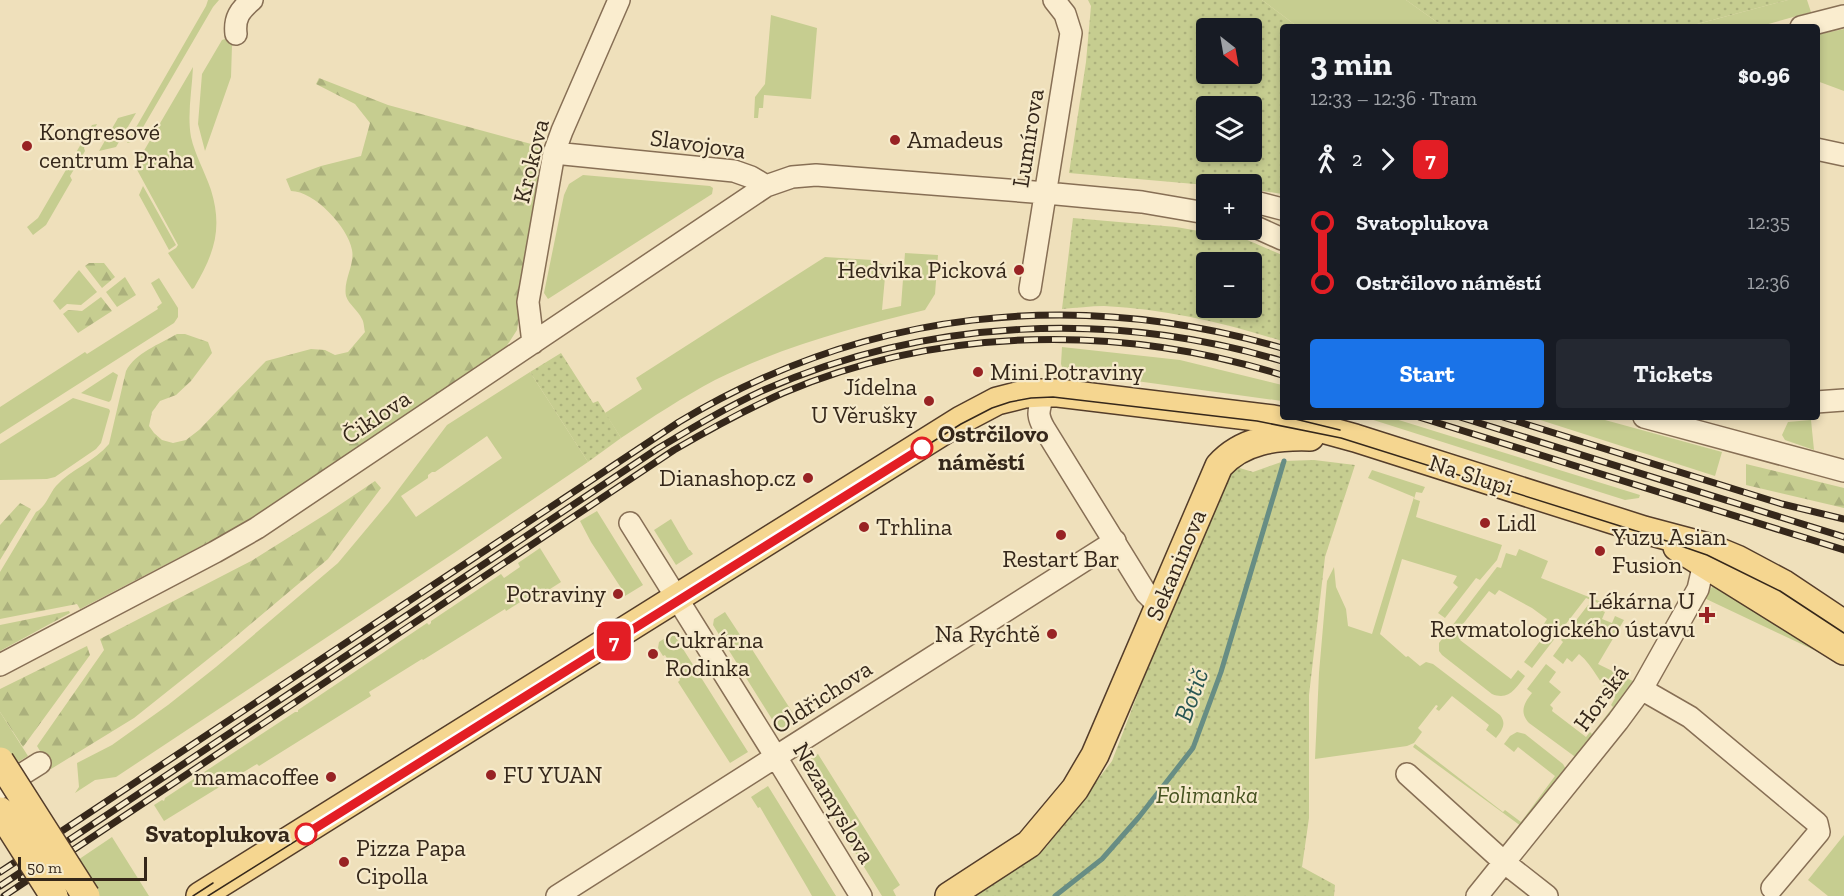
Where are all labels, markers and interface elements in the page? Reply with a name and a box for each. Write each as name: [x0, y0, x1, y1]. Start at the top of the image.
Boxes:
north arrow: [1196, 18, 1262, 84]
map controls: [1196, 18, 1262, 318]
text: 3 min: [1310, 44, 1392, 83]
text: $0.96: [1738, 62, 1790, 89]
street label: Lumírova: [1005, 86, 1050, 189]
text: 12:33 – 12:36 · Tram: [1310, 86, 1477, 110]
button: layers: [1196, 96, 1262, 162]
street label: Krokova: [506, 115, 555, 206]
place label: Kongresové centrum Praha: [39, 117, 195, 174]
street label: Slavojova: [648, 122, 748, 165]
place label: Amadeus: [907, 125, 1003, 154]
marker: Amadeus: [888, 133, 902, 147]
marker: Kongresové centrum Praha: [20, 139, 34, 153]
icon: walk: [1310, 143, 1343, 176]
icon: forward: [1371, 143, 1404, 176]
text: 2: [1352, 147, 1362, 171]
text: 7: [1425, 147, 1436, 172]
button: +: [1196, 174, 1262, 240]
text: Svatoplukova: [1356, 209, 1489, 236]
text: 12:35: [1748, 210, 1790, 234]
button: −: [1196, 252, 1262, 318]
place label: Hedvika Picková: [837, 255, 1007, 284]
marker: Hedvika Picková: [1012, 263, 1026, 277]
text: Ostrčilovo náměstí: [1356, 269, 1541, 296]
text: 12:36: [1747, 270, 1790, 294]
button: Start: [1310, 339, 1544, 408]
button: Tickets: [1556, 339, 1790, 408]
place label: Mini Potraviny: [990, 357, 1145, 386]
marker: Mini Potraviny: [971, 365, 985, 379]
place label: Jídelna U Věrušky: [811, 372, 918, 429]
street label: Čiklova: [336, 383, 416, 450]
marker: Jídelna U Věrušky: [922, 394, 936, 408]
place label: Ostrčilovo náměstí: [938, 419, 1049, 476]
marker: Ostrčilovo náměstí: [911, 437, 933, 459]
street label: Na Slupi: [1425, 447, 1517, 502]
place label: Dianashop.cz: [659, 463, 796, 492]
marker: Dianashop.cz: [801, 471, 815, 485]
street label: Sekaninova: [1139, 504, 1212, 625]
place label: Lidl: [1497, 508, 1536, 537]
place label: Trhlina: [876, 512, 953, 541]
marker: Lidl: [1478, 516, 1492, 530]
marker: Trhlina: [857, 520, 871, 534]
place label: Yuzu Asian Fusion: [1611, 522, 1727, 579]
marker: Restart Bar: [1054, 528, 1068, 542]
place label: Restart Bar: [1002, 544, 1120, 573]
marker: Yuzu Asian Fusion: [1593, 544, 1607, 558]
place label: Potraviny: [506, 579, 607, 608]
place label: Lékárna U Revmatologického ústavu: [1430, 586, 1696, 643]
marker: Potraviny: [611, 587, 625, 601]
marker: Lékárna U Revmatologického ústavu: [1700, 608, 1714, 622]
place label: Na Rychtě: [935, 619, 1040, 648]
line badge: 7: [594, 622, 634, 660]
place label: Cukrárna Rodinka: [665, 625, 764, 682]
marker: Na Rychtě: [1045, 627, 1059, 641]
text: 7: [609, 629, 619, 654]
marker: Cukrárna Rodinka: [646, 647, 660, 661]
street label: Oldřichova: [766, 653, 878, 740]
street label: Horská: [1567, 659, 1634, 736]
water label: Botič: [1167, 664, 1215, 726]
street label: Nezamyslova: [787, 737, 882, 869]
place label: FU YUAN: [503, 760, 602, 789]
place label: mamacoffee: [194, 762, 319, 791]
marker: FU YUAN: [484, 768, 498, 782]
marker: mamacoffee: [324, 770, 338, 784]
park label: Folimanka: [1156, 780, 1258, 809]
place label: Svatoplukova: [145, 819, 290, 848]
marker: Svatoplukova: [295, 823, 317, 845]
place label: Pizza Papa Cipolla: [356, 833, 466, 890]
scale bar: [18, 854, 147, 882]
marker: Pizza Papa Cipolla: [337, 855, 351, 869]
text: 50 m: [27, 858, 62, 877]

